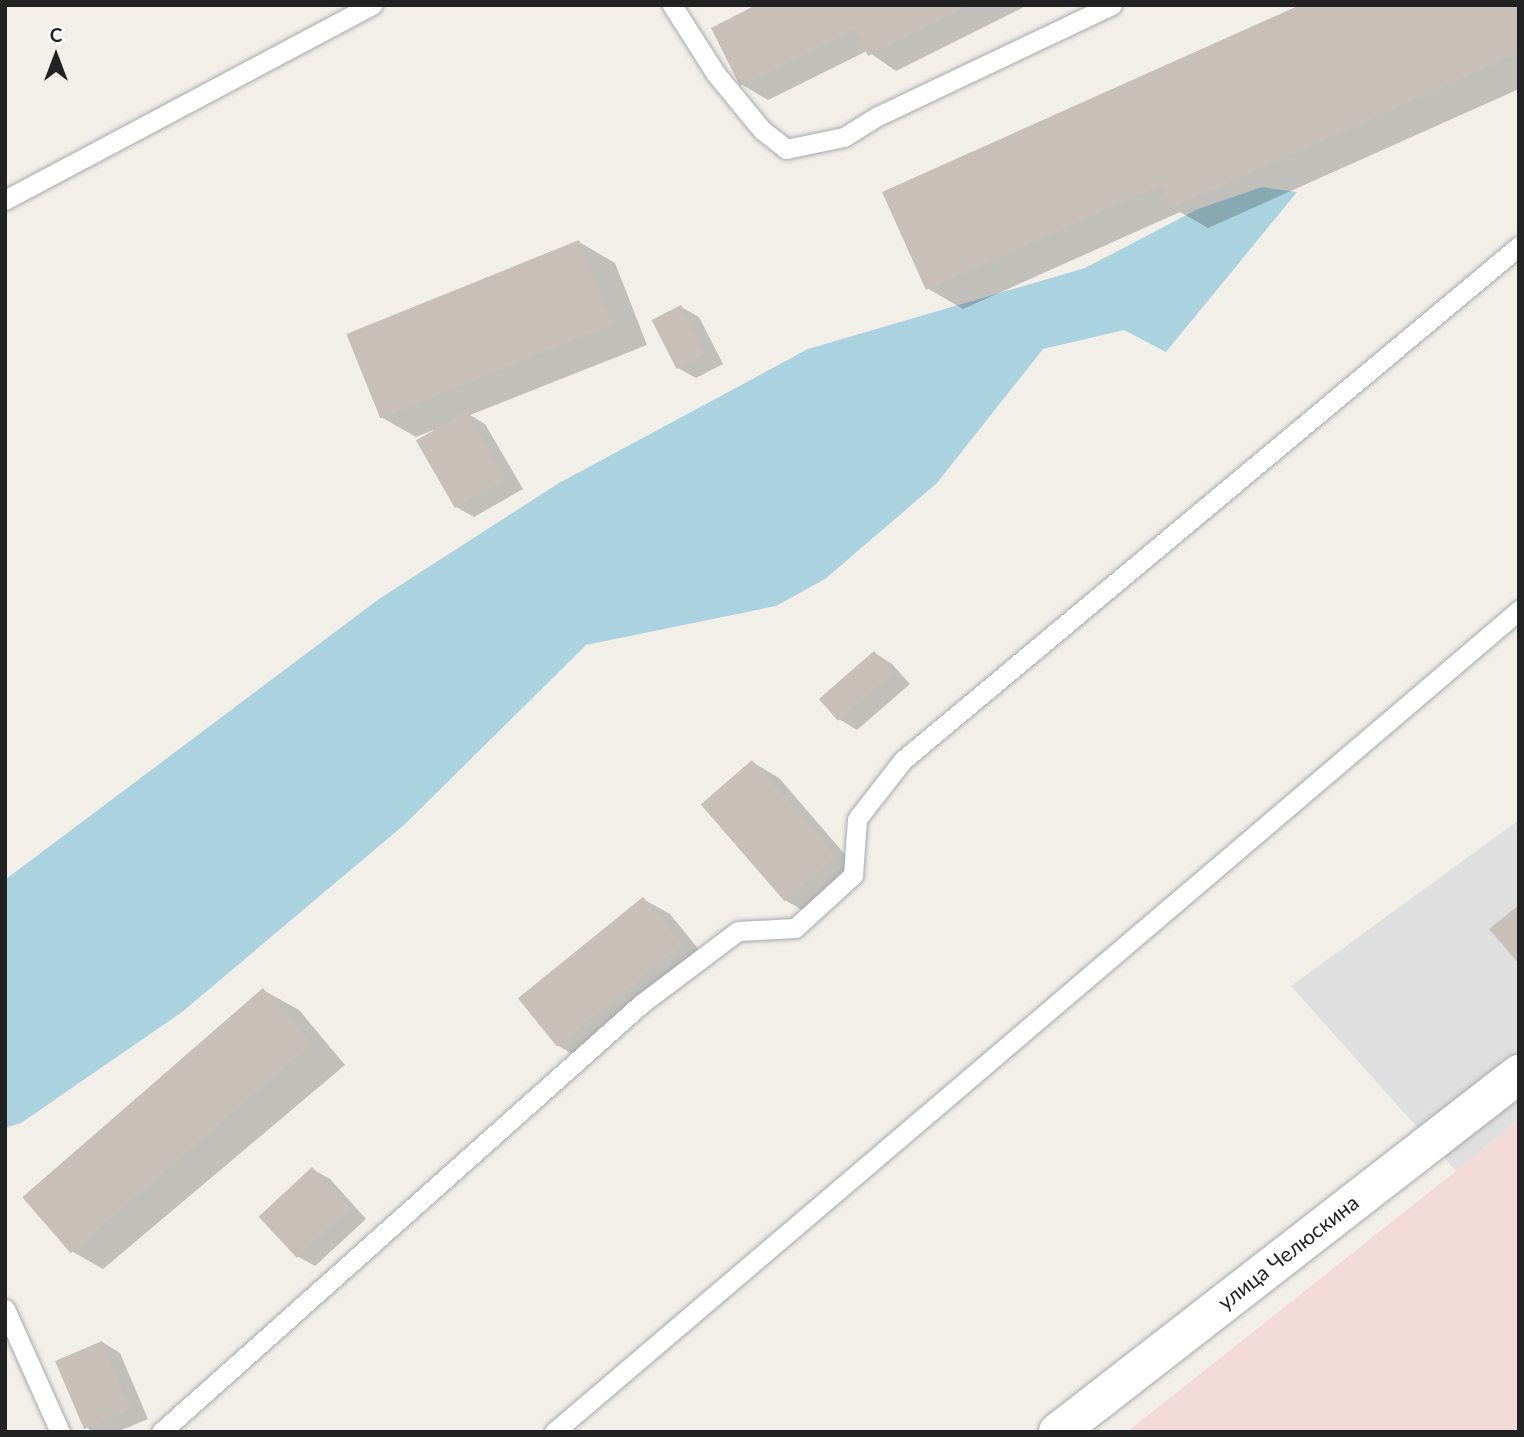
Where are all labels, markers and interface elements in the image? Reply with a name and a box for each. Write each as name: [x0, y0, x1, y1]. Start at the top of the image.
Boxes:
north arrow: [21, 21, 91, 91]
text: С: [50, 23, 62, 46]
street label: улица Челюскина: [1213, 1189, 1363, 1315]

